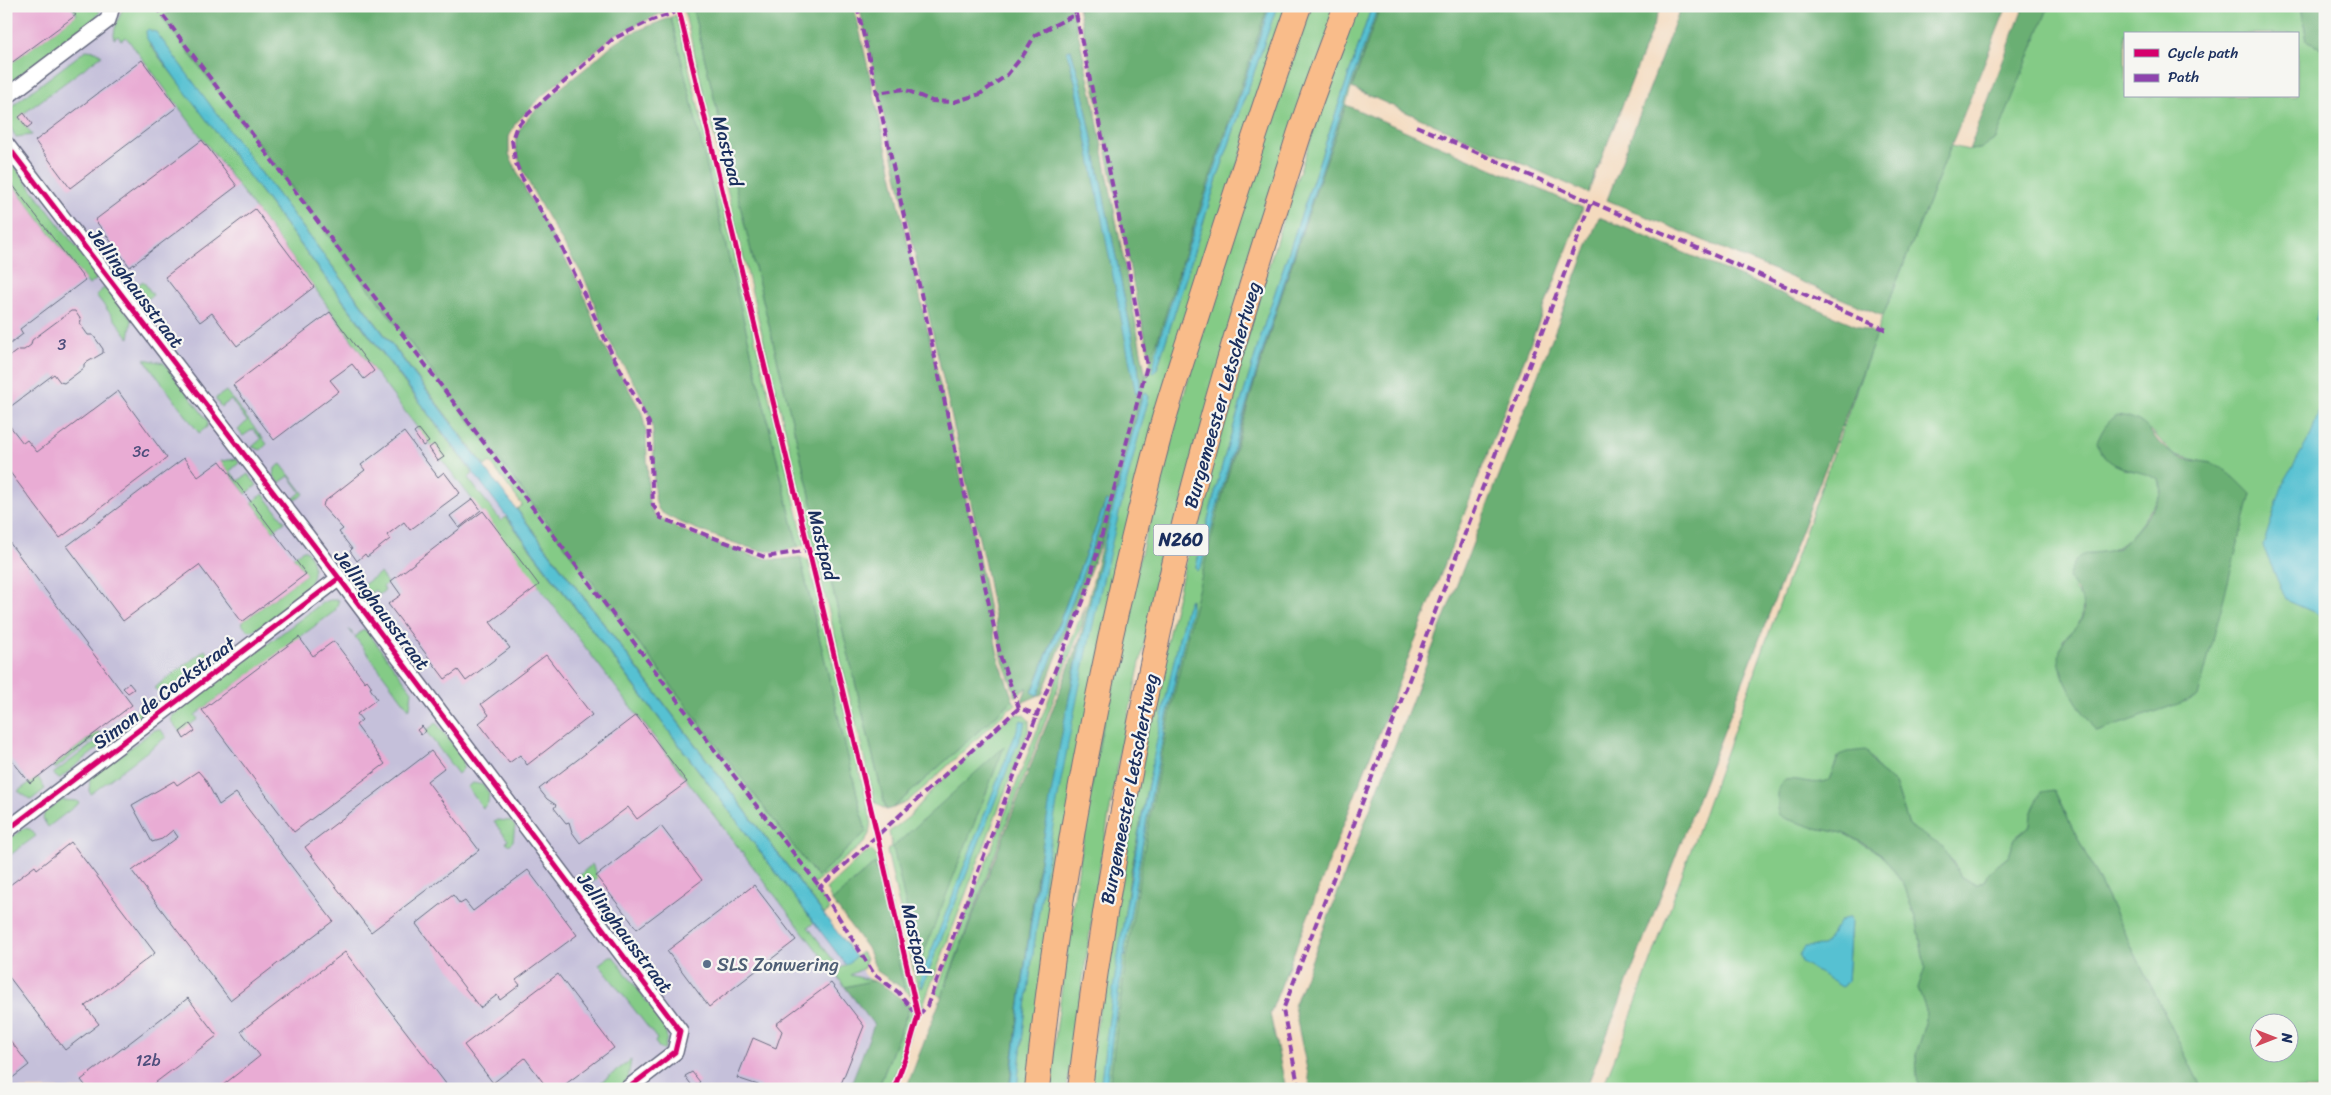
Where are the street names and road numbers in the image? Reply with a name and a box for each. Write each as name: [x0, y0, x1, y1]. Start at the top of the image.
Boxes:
street label: Mastpad: [703, 112, 753, 192]
street label: Jellinghausstraat: [79, 220, 193, 356]
street label: Burgemeester Letschertweg: [1174, 277, 1270, 512]
street label: Mastpad: [798, 506, 848, 586]
road number: N260: [1154, 524, 1208, 556]
street label: Jellinghausstraat: [325, 542, 439, 678]
street label: Simon de Cockstraat: [85, 627, 244, 758]
street label: Burgemeester Letschertweg: [1090, 670, 1168, 907]
street label: Jellinghausstraat: [568, 865, 682, 1001]
street label: Mastpad: [892, 900, 941, 980]

